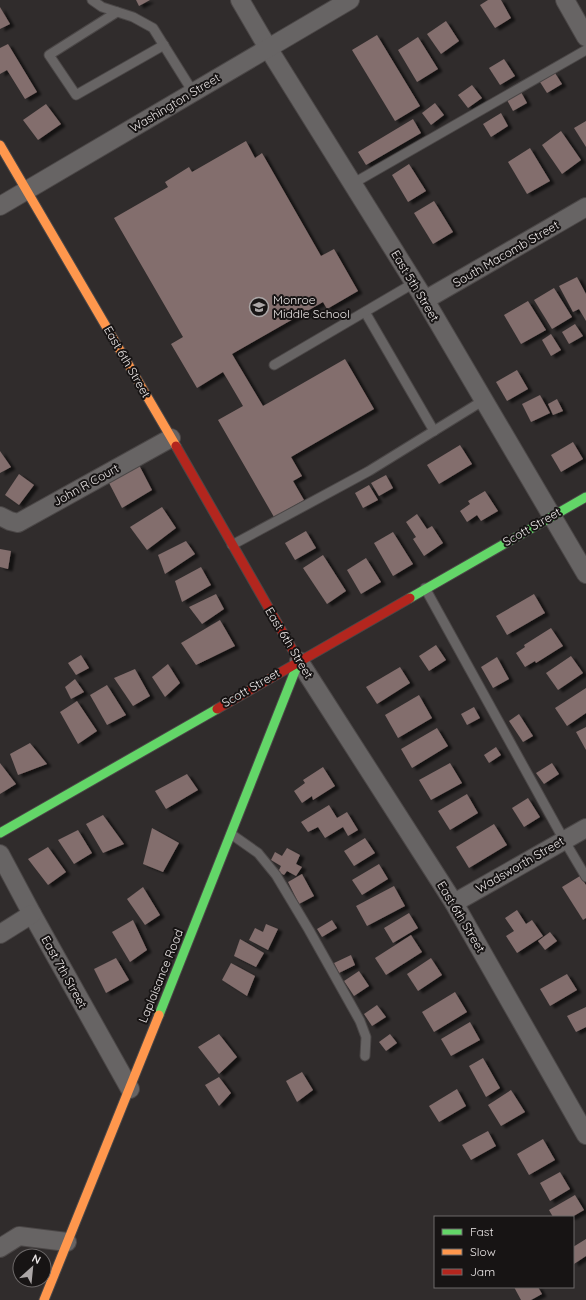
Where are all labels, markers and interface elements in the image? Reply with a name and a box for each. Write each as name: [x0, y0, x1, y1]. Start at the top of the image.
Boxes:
street label: Washington Street: [127, 70, 223, 135]
street label: South Macomb Street: [450, 217, 561, 290]
street label: East 5th Street: [388, 247, 443, 324]
place label: Monroe Middle School: [273, 292, 350, 321]
school or university icon: Monroe Middle School: [248, 296, 270, 318]
street label: East 6th Street: [101, 323, 154, 400]
street label: John R Court: [50, 460, 121, 509]
street label: Scott Street: [500, 504, 563, 549]
street label: East 6th Street: [262, 604, 317, 681]
street label: Scott Street: [219, 665, 282, 710]
street label: Wadsworth Street: [473, 833, 567, 896]
street label: East 6th Street: [434, 878, 489, 955]
street label: Laplaisance Road: [135, 927, 186, 1025]
street label: East 7th Street: [38, 933, 90, 1010]
legend: [434, 1216, 574, 1288]
text: Fast: [470, 1224, 494, 1239]
text: Slow: [470, 1244, 496, 1259]
north arrow: [12, 1248, 52, 1288]
text: N: [30, 1251, 43, 1267]
text: Jam: [470, 1264, 495, 1279]

